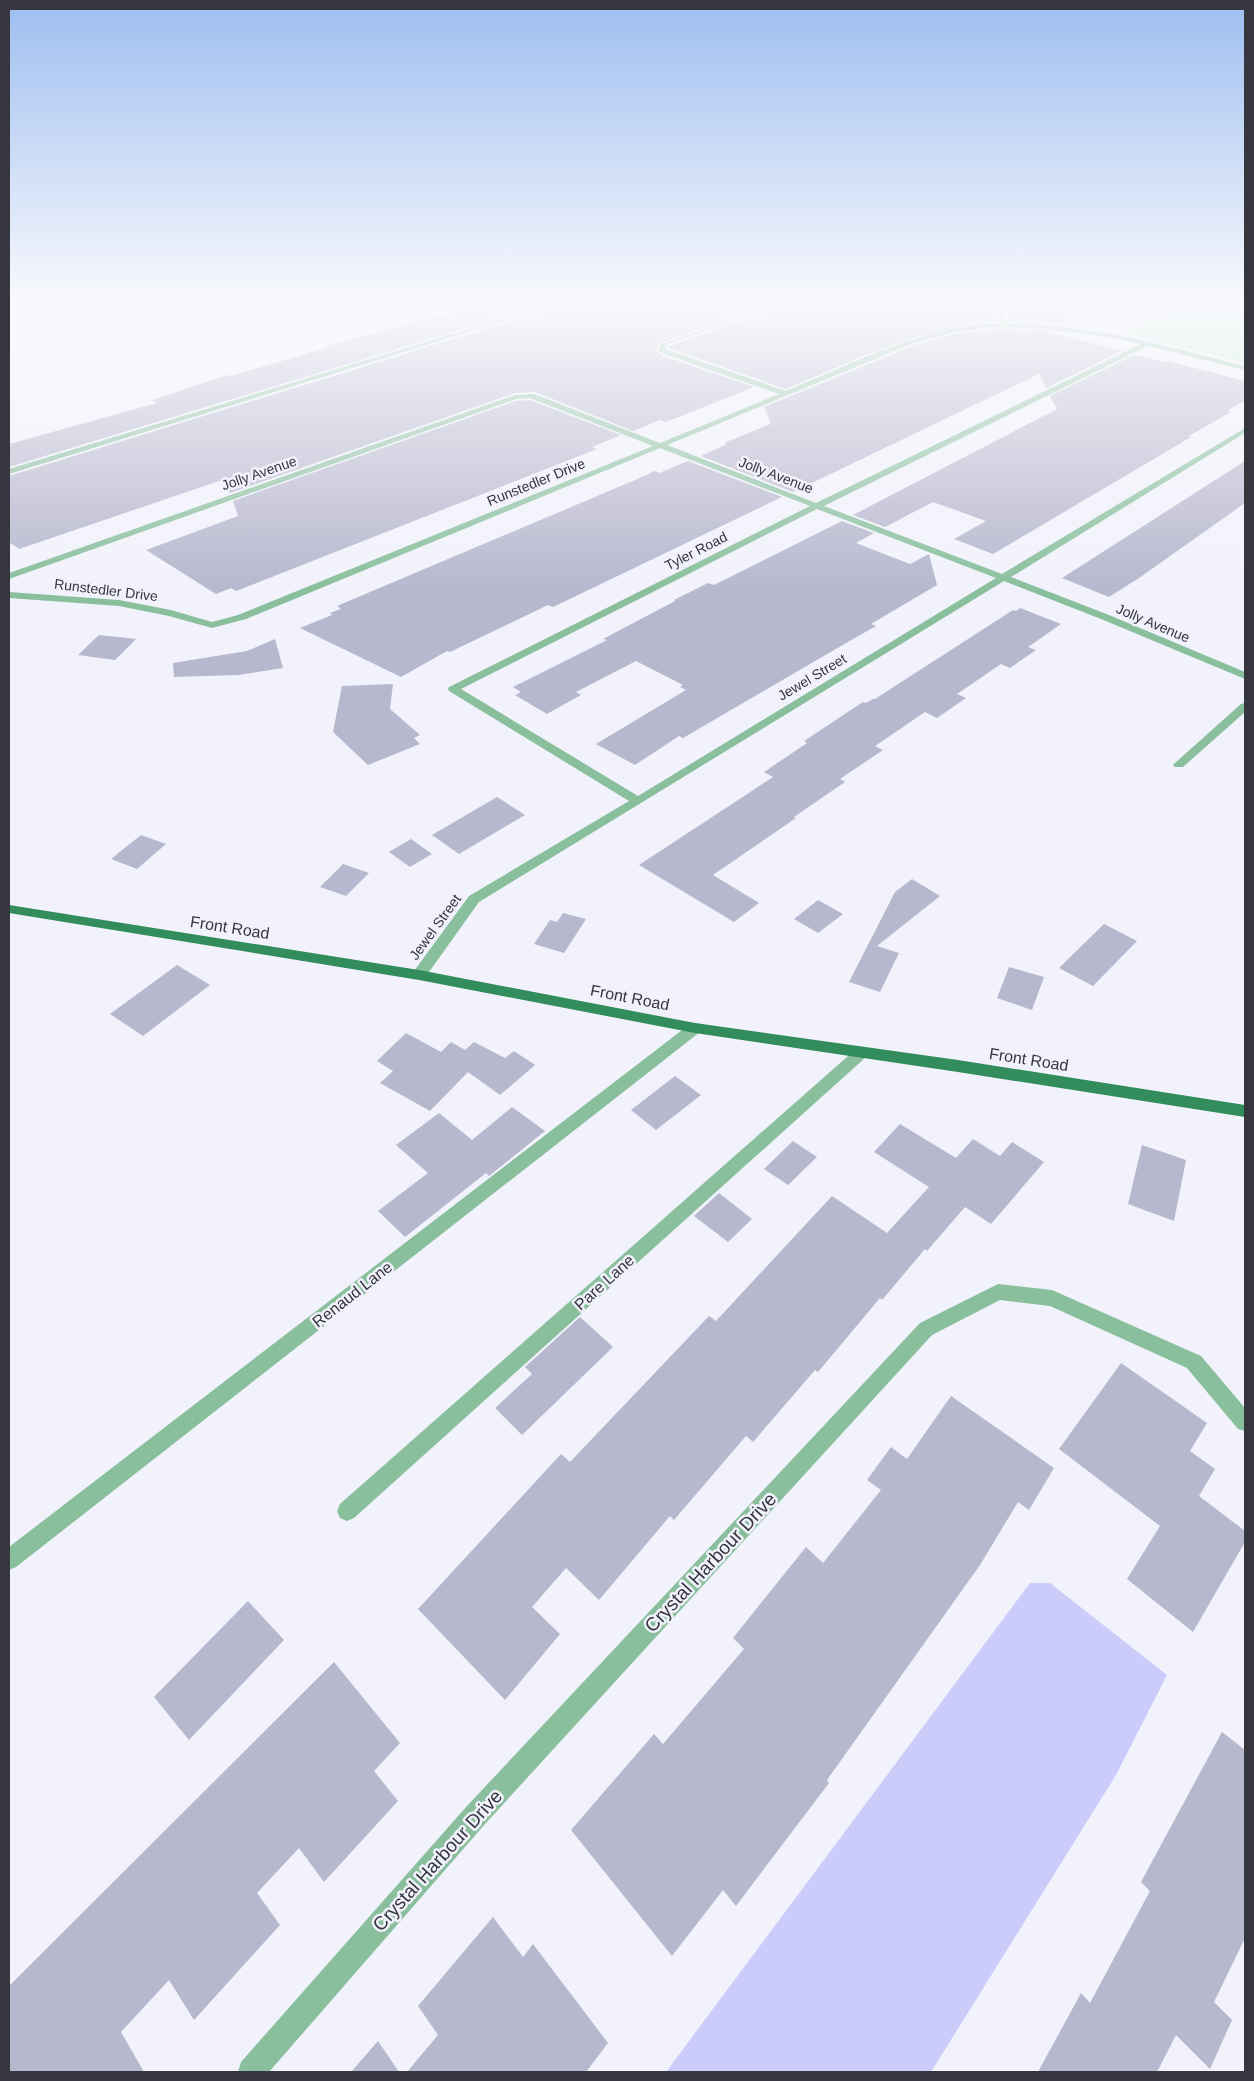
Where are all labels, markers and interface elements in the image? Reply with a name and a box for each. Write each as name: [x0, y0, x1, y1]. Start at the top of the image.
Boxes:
street label: Jolly Avenue: [219, 453, 299, 493]
street label: Jolly Avenue: [737, 453, 816, 497]
street label: Runstedler Drive: [485, 455, 588, 509]
street label: Tyler Road: [662, 529, 730, 573]
street label: Runstedler Drive: [53, 576, 159, 604]
street label: Jolly Avenue: [1114, 600, 1192, 646]
street label: Jewel Street: [775, 650, 849, 704]
street label: Jewel Street: [406, 891, 464, 963]
street label: Front Road: [189, 913, 271, 942]
street label: Front Road: [589, 982, 671, 1013]
street label: Front Road: [988, 1045, 1070, 1074]
street label: Pare Lane: [571, 1251, 638, 1313]
street label: Renaud Lane: [309, 1258, 395, 1331]
street label: Crystal Harbour Drive: [640, 1488, 780, 1636]
street label: Crystal Harbour Drive: [368, 1785, 506, 1935]

